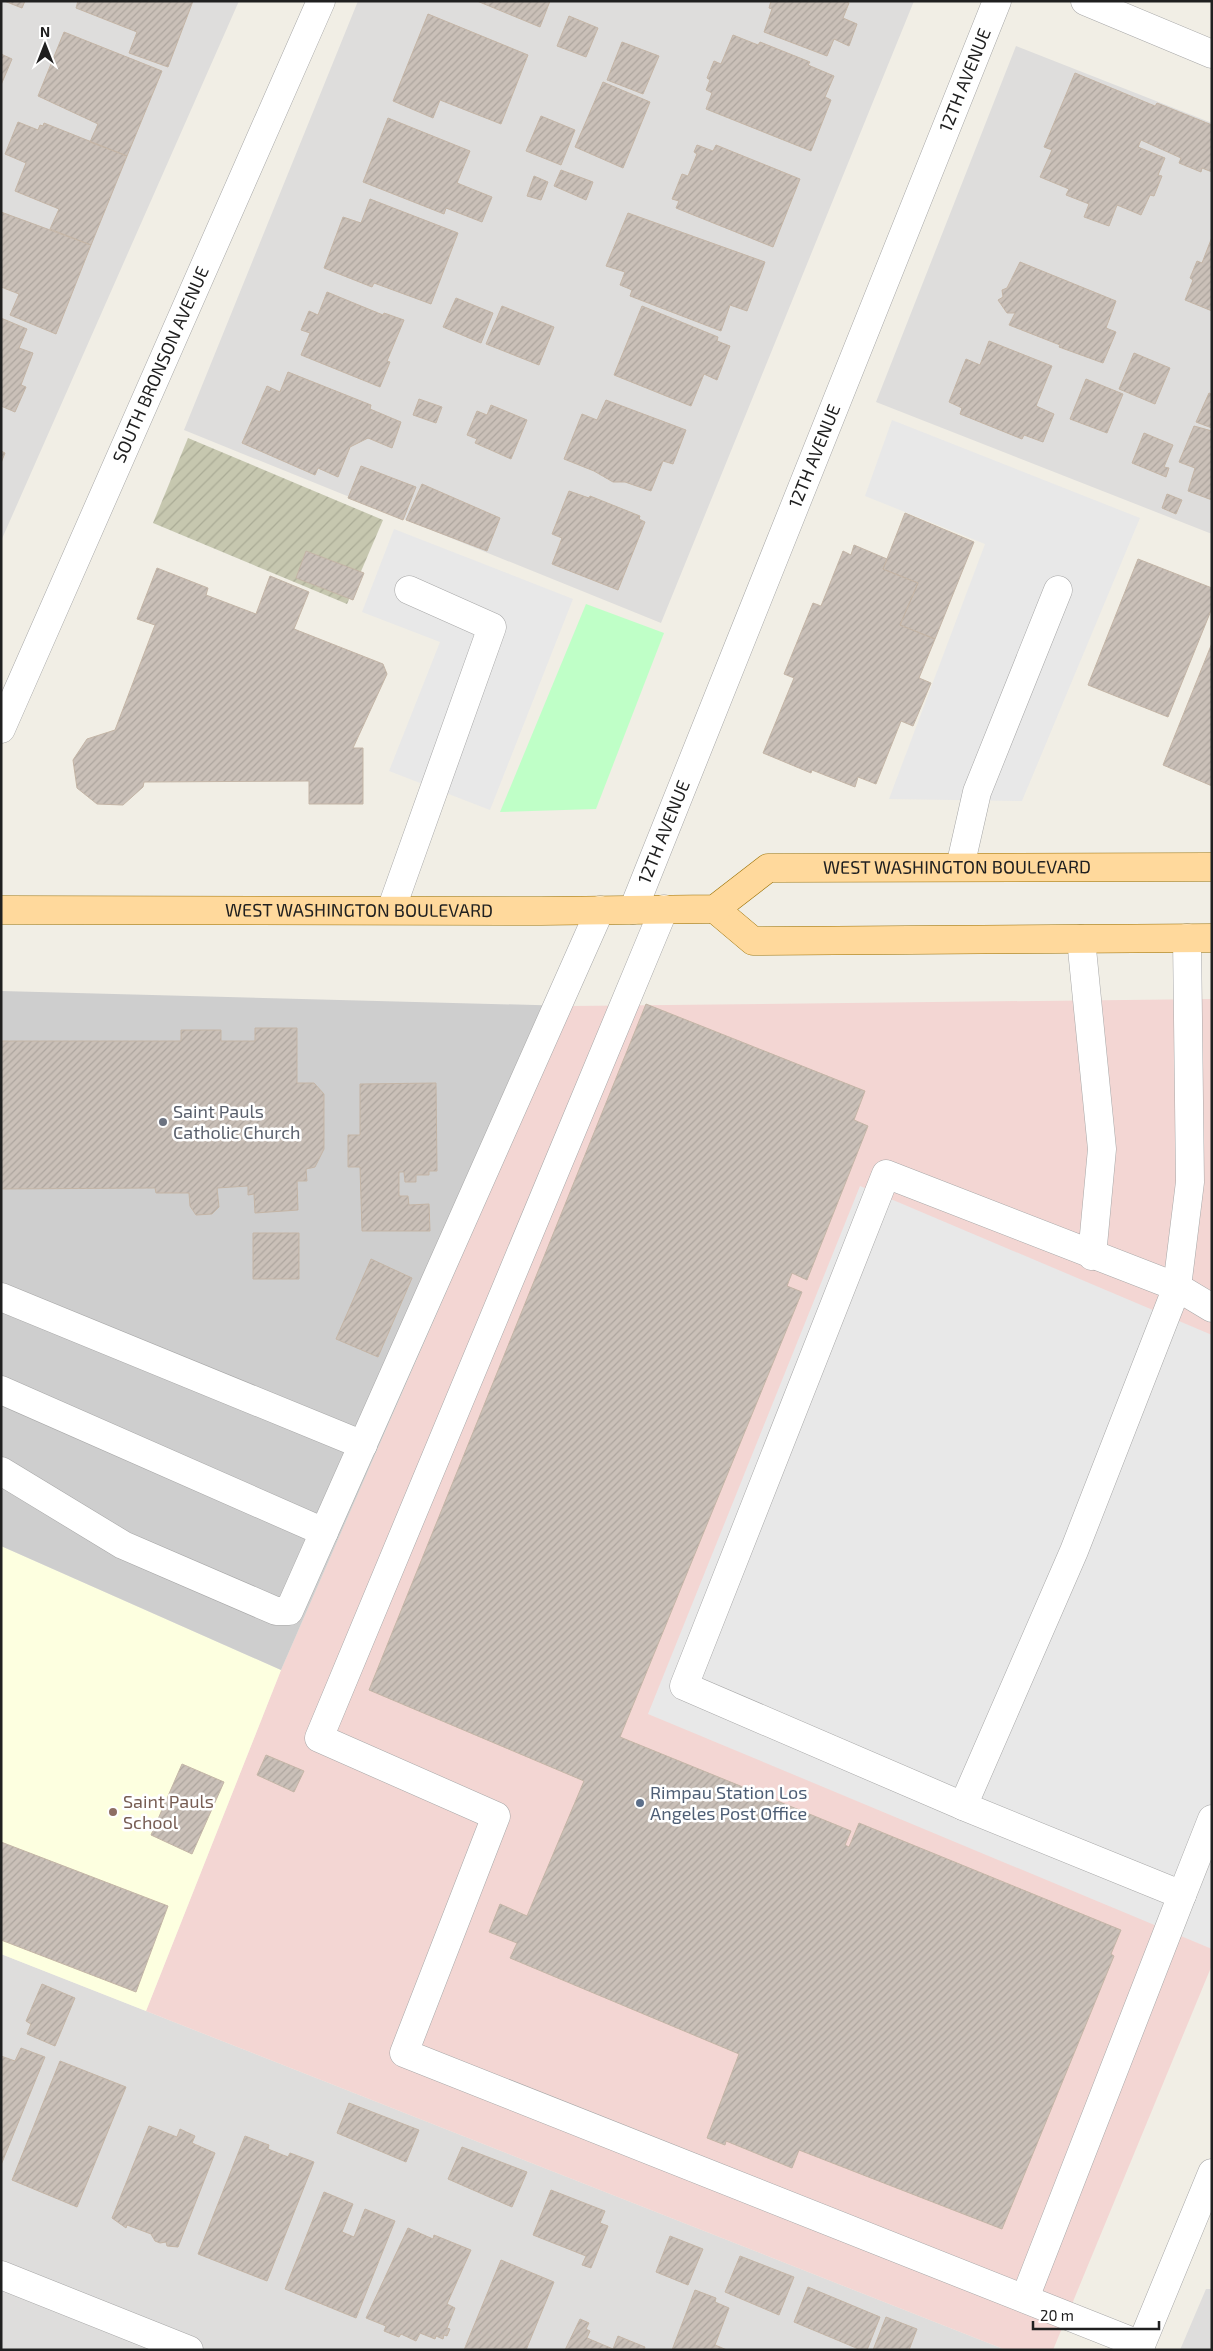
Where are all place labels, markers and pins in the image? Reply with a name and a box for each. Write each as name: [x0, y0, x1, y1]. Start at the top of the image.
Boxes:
place label: Saint Pauls Catholic Church: [173, 1100, 301, 1143]
marker: Saint Pauls Catholic Church: [157, 1116, 169, 1128]
place label: Rimpau Station Los Angeles Post Office: [650, 1781, 807, 1824]
place label: Saint Pauls School: [123, 1790, 214, 1833]
marker: Rimpau Station Los Angeles Post Office: [634, 1797, 646, 1809]
marker: Saint Pauls School: [107, 1806, 119, 1818]

